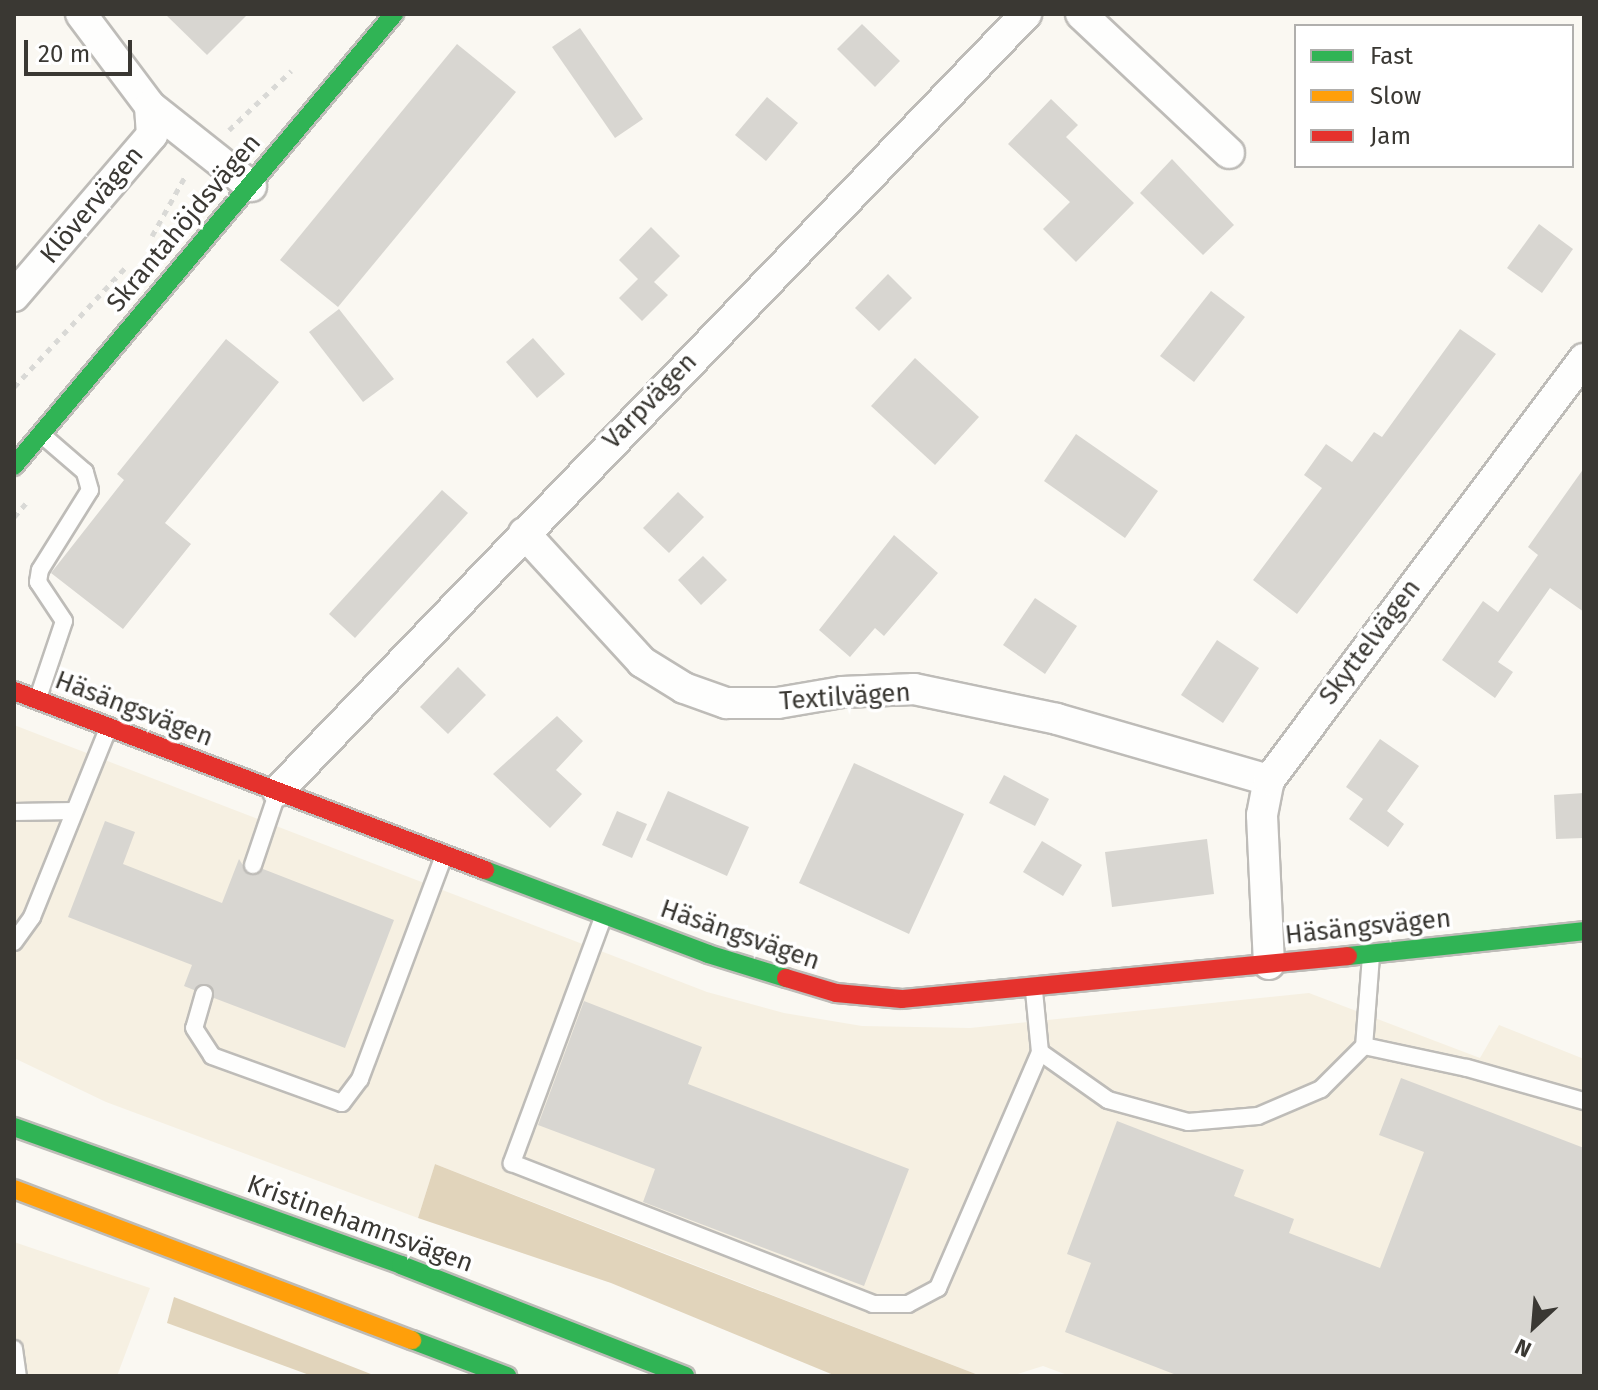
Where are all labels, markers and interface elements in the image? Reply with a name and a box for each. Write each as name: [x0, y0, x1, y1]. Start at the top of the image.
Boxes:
scale bar: [28, 24, 136, 74]
legend: [1294, 24, 1574, 168]
text: 20 m: [38, 40, 90, 68]
text: Fast: [1370, 42, 1413, 70]
text: Slow: [1370, 82, 1421, 110]
text: Jam: [1370, 122, 1411, 150]
street label: Skrantahöjdsvägen: [100, 128, 268, 318]
street label: Klövervägen: [34, 140, 150, 270]
street label: Varpvägen: [597, 346, 703, 456]
street label: Skyttelvägen: [1313, 573, 1427, 711]
street label: Häsängsvägen: [51, 665, 217, 753]
street label: Textilvägen: [778, 677, 912, 717]
street label: Häsängsvägen: [656, 893, 824, 977]
street label: Häsängsvägen: [1284, 903, 1452, 951]
street label: Kristinehamnsvägen: [243, 1169, 477, 1279]
north arrow: [1494, 1286, 1574, 1366]
text: N: [1511, 1333, 1536, 1363]

